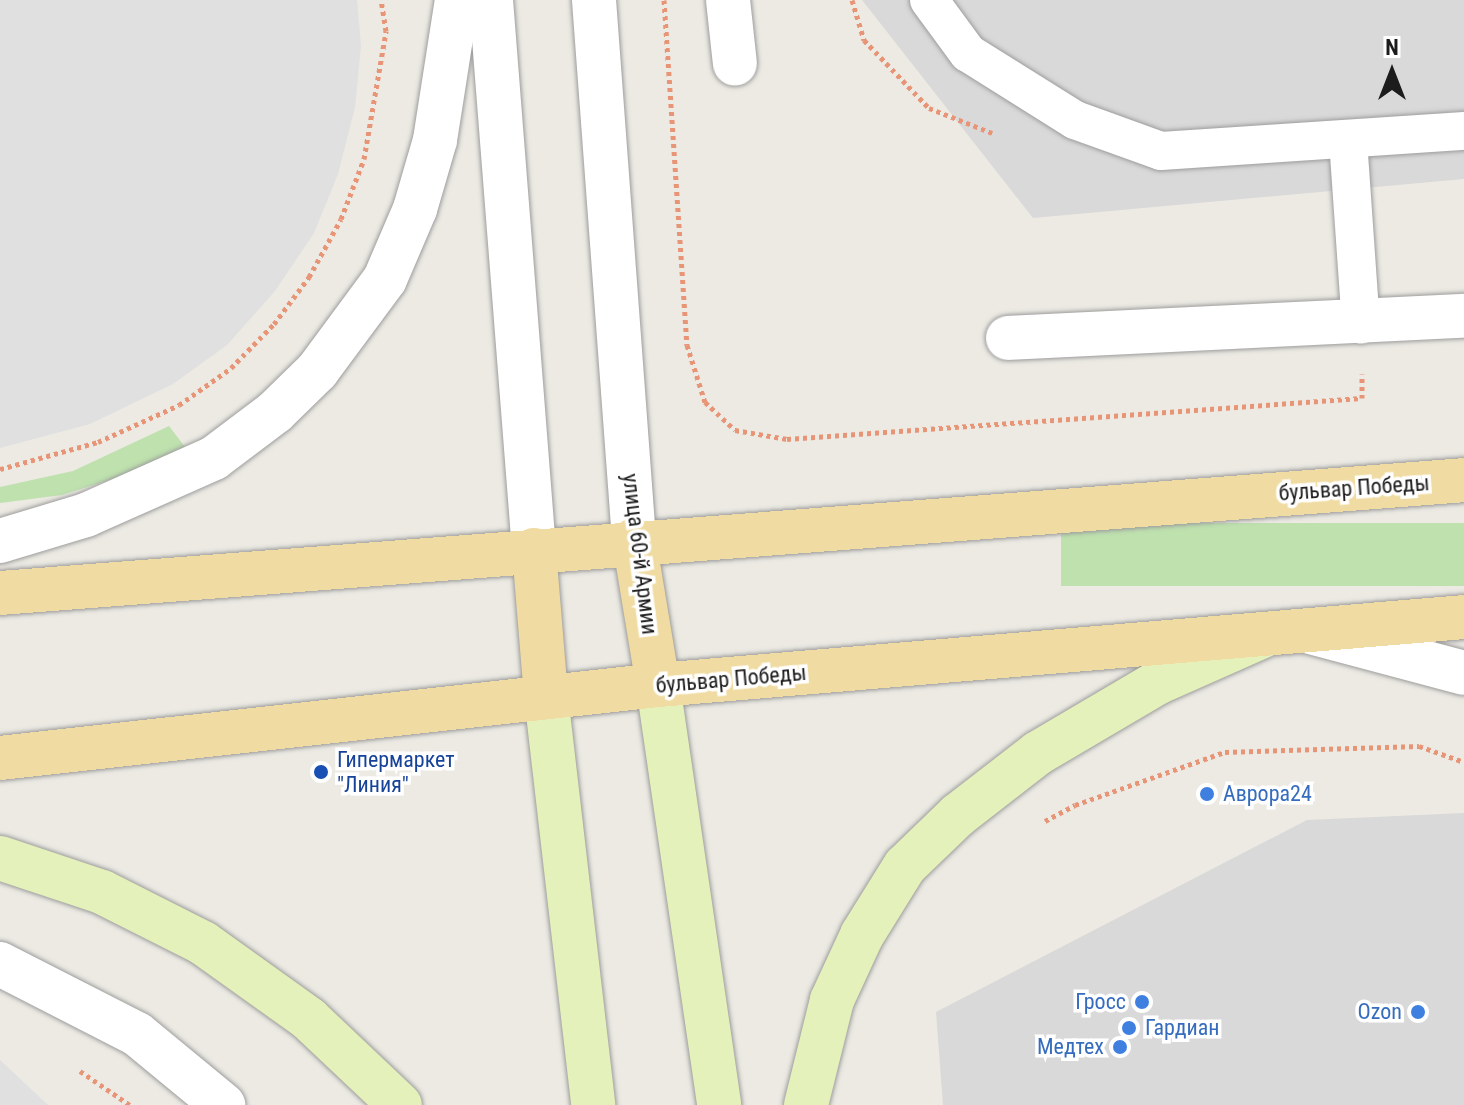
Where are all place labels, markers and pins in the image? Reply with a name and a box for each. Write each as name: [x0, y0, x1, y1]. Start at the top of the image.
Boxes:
place label: Гипермаркет "Линия": [337, 746, 455, 798]
marker: Гипермаркет "Линия": [312, 763, 330, 781]
place label: Аврора24: [1223, 781, 1312, 807]
marker: Аврора24: [1198, 785, 1216, 803]
place label: Гросс: [1075, 989, 1126, 1015]
marker: Гросс: [1133, 993, 1151, 1011]
place label: Ozon: [1358, 999, 1402, 1025]
marker: Ozon: [1409, 1003, 1427, 1021]
place label: Гардиан: [1145, 1015, 1219, 1041]
marker: Гардиан: [1120, 1019, 1138, 1037]
place label: Медтех: [1037, 1034, 1104, 1060]
marker: Медтех: [1111, 1038, 1129, 1056]

